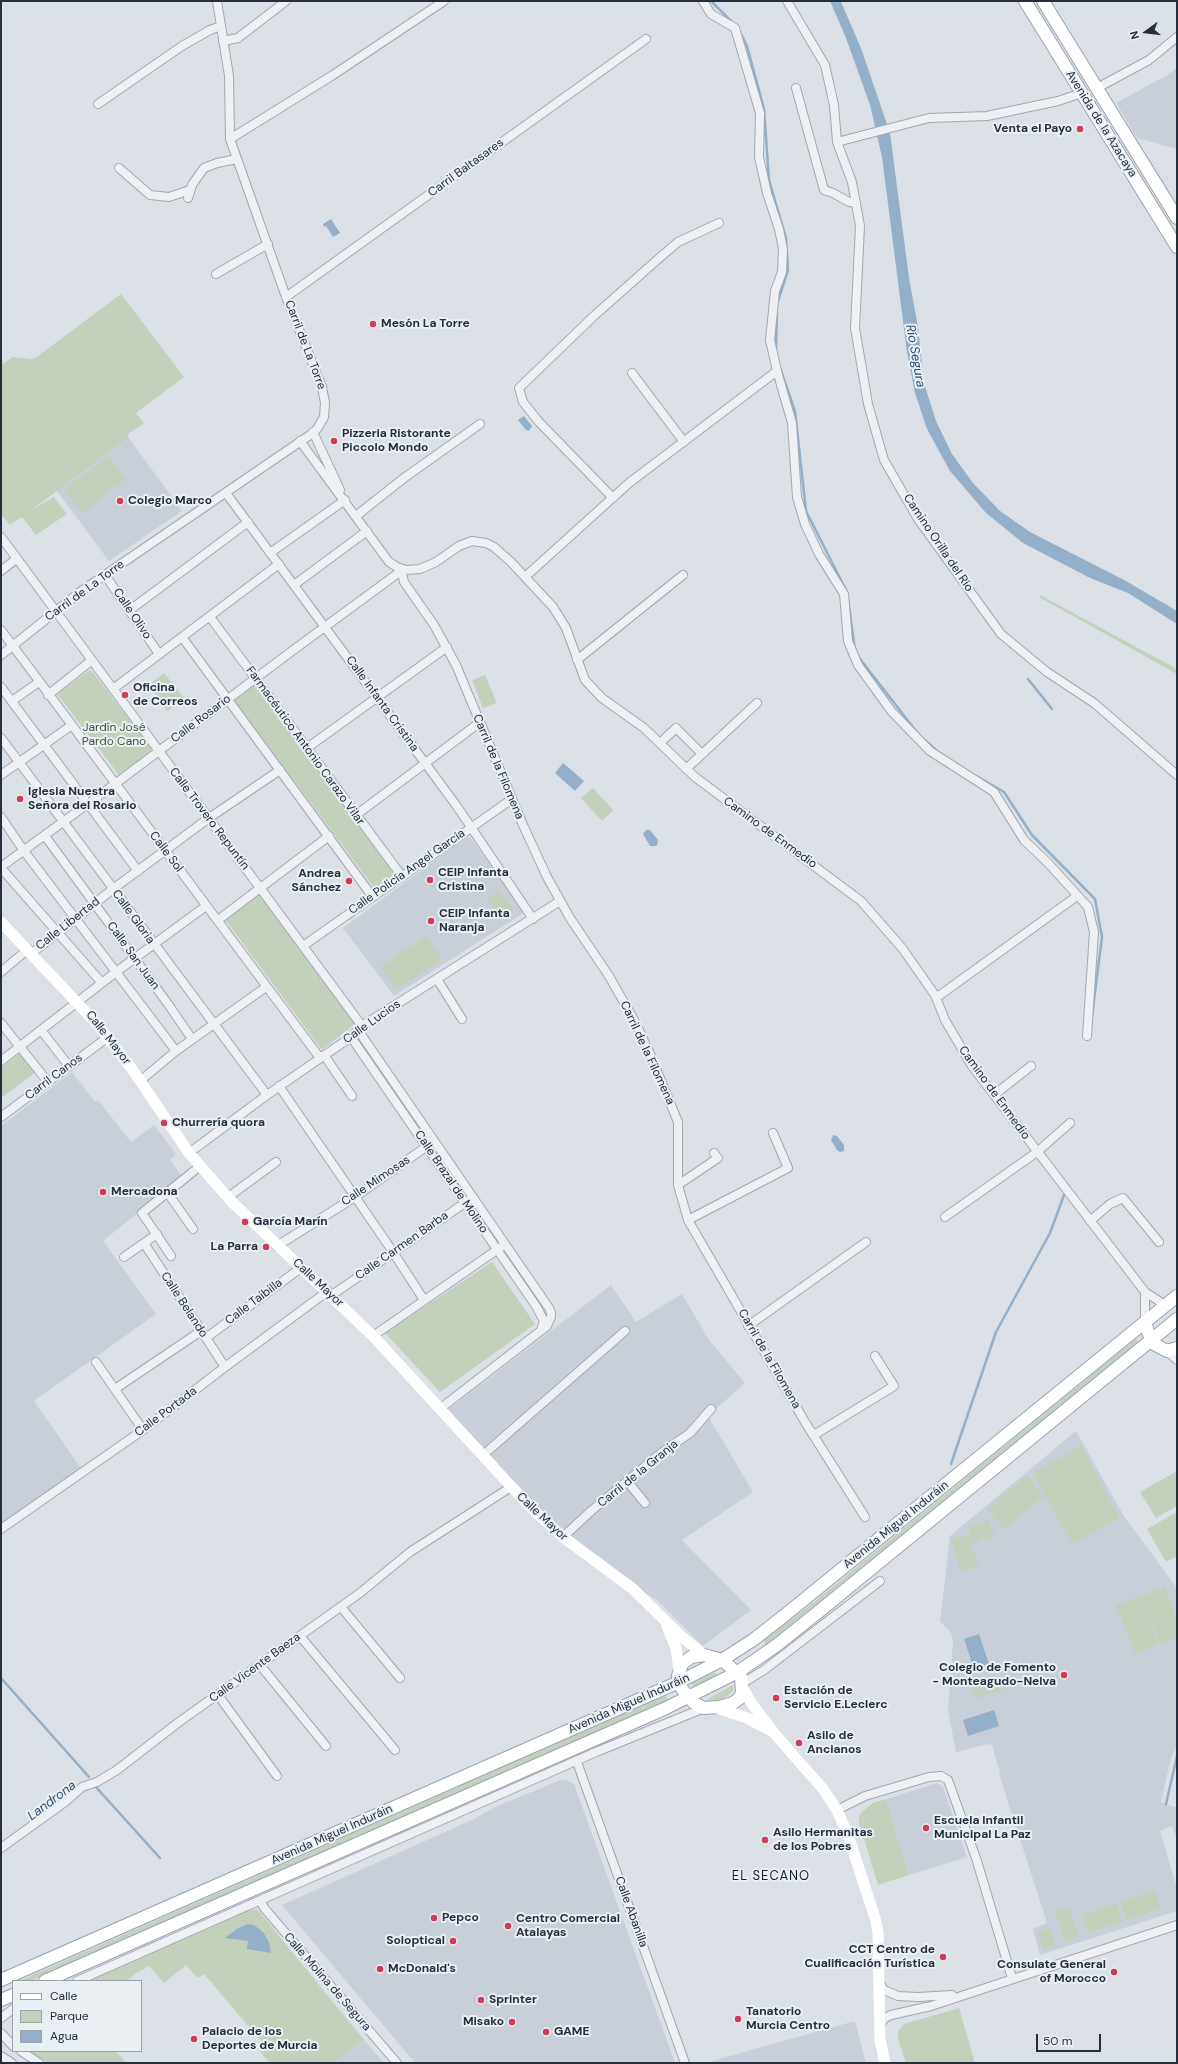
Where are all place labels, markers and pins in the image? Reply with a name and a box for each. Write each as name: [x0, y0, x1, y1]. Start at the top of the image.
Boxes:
place label: Venta el Payo: [993, 122, 1072, 136]
marker: Venta el Payo: [1075, 124, 1085, 134]
place label: Mesón La Torre: [381, 317, 470, 331]
marker: Mesón La Torre: [368, 319, 378, 329]
place label: Pizzeria Ristorante Piccolo Mondo: [342, 427, 451, 455]
marker: Pizzeria Ristorante Piccolo Mondo: [329, 436, 339, 446]
place label: Colegio Marco: [128, 494, 212, 508]
marker: Colegio Marco: [115, 496, 125, 506]
place label: Oficina de Correos: [133, 681, 198, 709]
marker: Oficina de Correos: [120, 690, 130, 700]
place label: Iglesia Nuestra Señora del Rosario: [28, 785, 137, 813]
marker: Iglesia Nuestra Señora del Rosario: [15, 794, 25, 804]
place label: CEIP Infanta Cristina: [438, 866, 509, 894]
place label: Andrea Sánchez: [292, 867, 341, 895]
marker: CEIP Infanta Cristina: [425, 875, 435, 885]
marker: Andrea Sánchez: [344, 876, 354, 886]
place label: CEIP Infanta Naranja: [439, 907, 510, 935]
marker: CEIP Infanta Naranja: [426, 916, 436, 926]
place label: Churrería quora: [172, 1116, 265, 1130]
marker: Churrería quora: [159, 1118, 169, 1128]
place label: Mercadona: [111, 1185, 178, 1199]
marker: Mercadona: [98, 1187, 108, 1197]
place label: García Marín: [253, 1215, 328, 1229]
marker: García Marín: [240, 1217, 250, 1227]
place label: La Parra: [211, 1240, 258, 1254]
marker: La Parra: [261, 1242, 271, 1252]
place label: Colegio de Fomento - Monteagudo-Nelva: [932, 1661, 1056, 1689]
marker: Colegio de Fomento - Monteagudo-Nelva: [1059, 1670, 1069, 1680]
place label: Estación de Servicio E.Leclerc: [784, 1684, 888, 1712]
marker: Estación de Servicio E.Leclerc: [771, 1693, 781, 1703]
place label: Asilo de Ancianos: [807, 1729, 862, 1757]
marker: Asilo de Ancianos: [794, 1738, 804, 1748]
place label: Escuela Infantil Municipal La Paz: [934, 1814, 1031, 1842]
marker: Escuela Infantil Municipal La Paz: [921, 1823, 931, 1833]
place label: Asilo Hermanitas de los Pobres: [773, 1826, 873, 1854]
marker: Asilo Hermanitas de los Pobres: [760, 1835, 770, 1845]
place label: Pepco: [442, 1911, 479, 1925]
place label: Centro Comercial Atalayas: [516, 1912, 620, 1940]
marker: Pepco: [429, 1913, 439, 1923]
marker: Centro Comercial Atalayas: [503, 1921, 513, 1931]
place label: Soloptical: [386, 1934, 445, 1948]
marker: Soloptical: [448, 1936, 458, 1946]
place label: CCT Centro de Cualificación Turística: [804, 1943, 935, 1971]
marker: CCT Centro de Cualificación Turística: [938, 1952, 948, 1962]
place label: Consulate General of Morocco: [997, 1958, 1106, 1986]
place label: McDonald's: [388, 1962, 456, 1976]
marker: McDonald's: [375, 1964, 385, 1974]
marker: Consulate General of Morocco: [1109, 1967, 1119, 1977]
place label: Sprinter: [489, 1993, 537, 2007]
marker: Sprinter: [476, 1995, 486, 2005]
place label: Tanatorio Murcia Centro: [746, 2005, 830, 2033]
marker: Tanatorio Murcia Centro: [733, 2014, 743, 2024]
place label: Misako: [463, 2015, 504, 2029]
marker: Misako: [507, 2017, 517, 2027]
place label: Palacio de los Deportes de Murcia: [202, 2025, 318, 2053]
place label: GAME: [554, 2025, 589, 2039]
marker: GAME: [541, 2027, 551, 2037]
marker: Palacio de los Deportes de Murcia: [189, 2034, 199, 2044]

